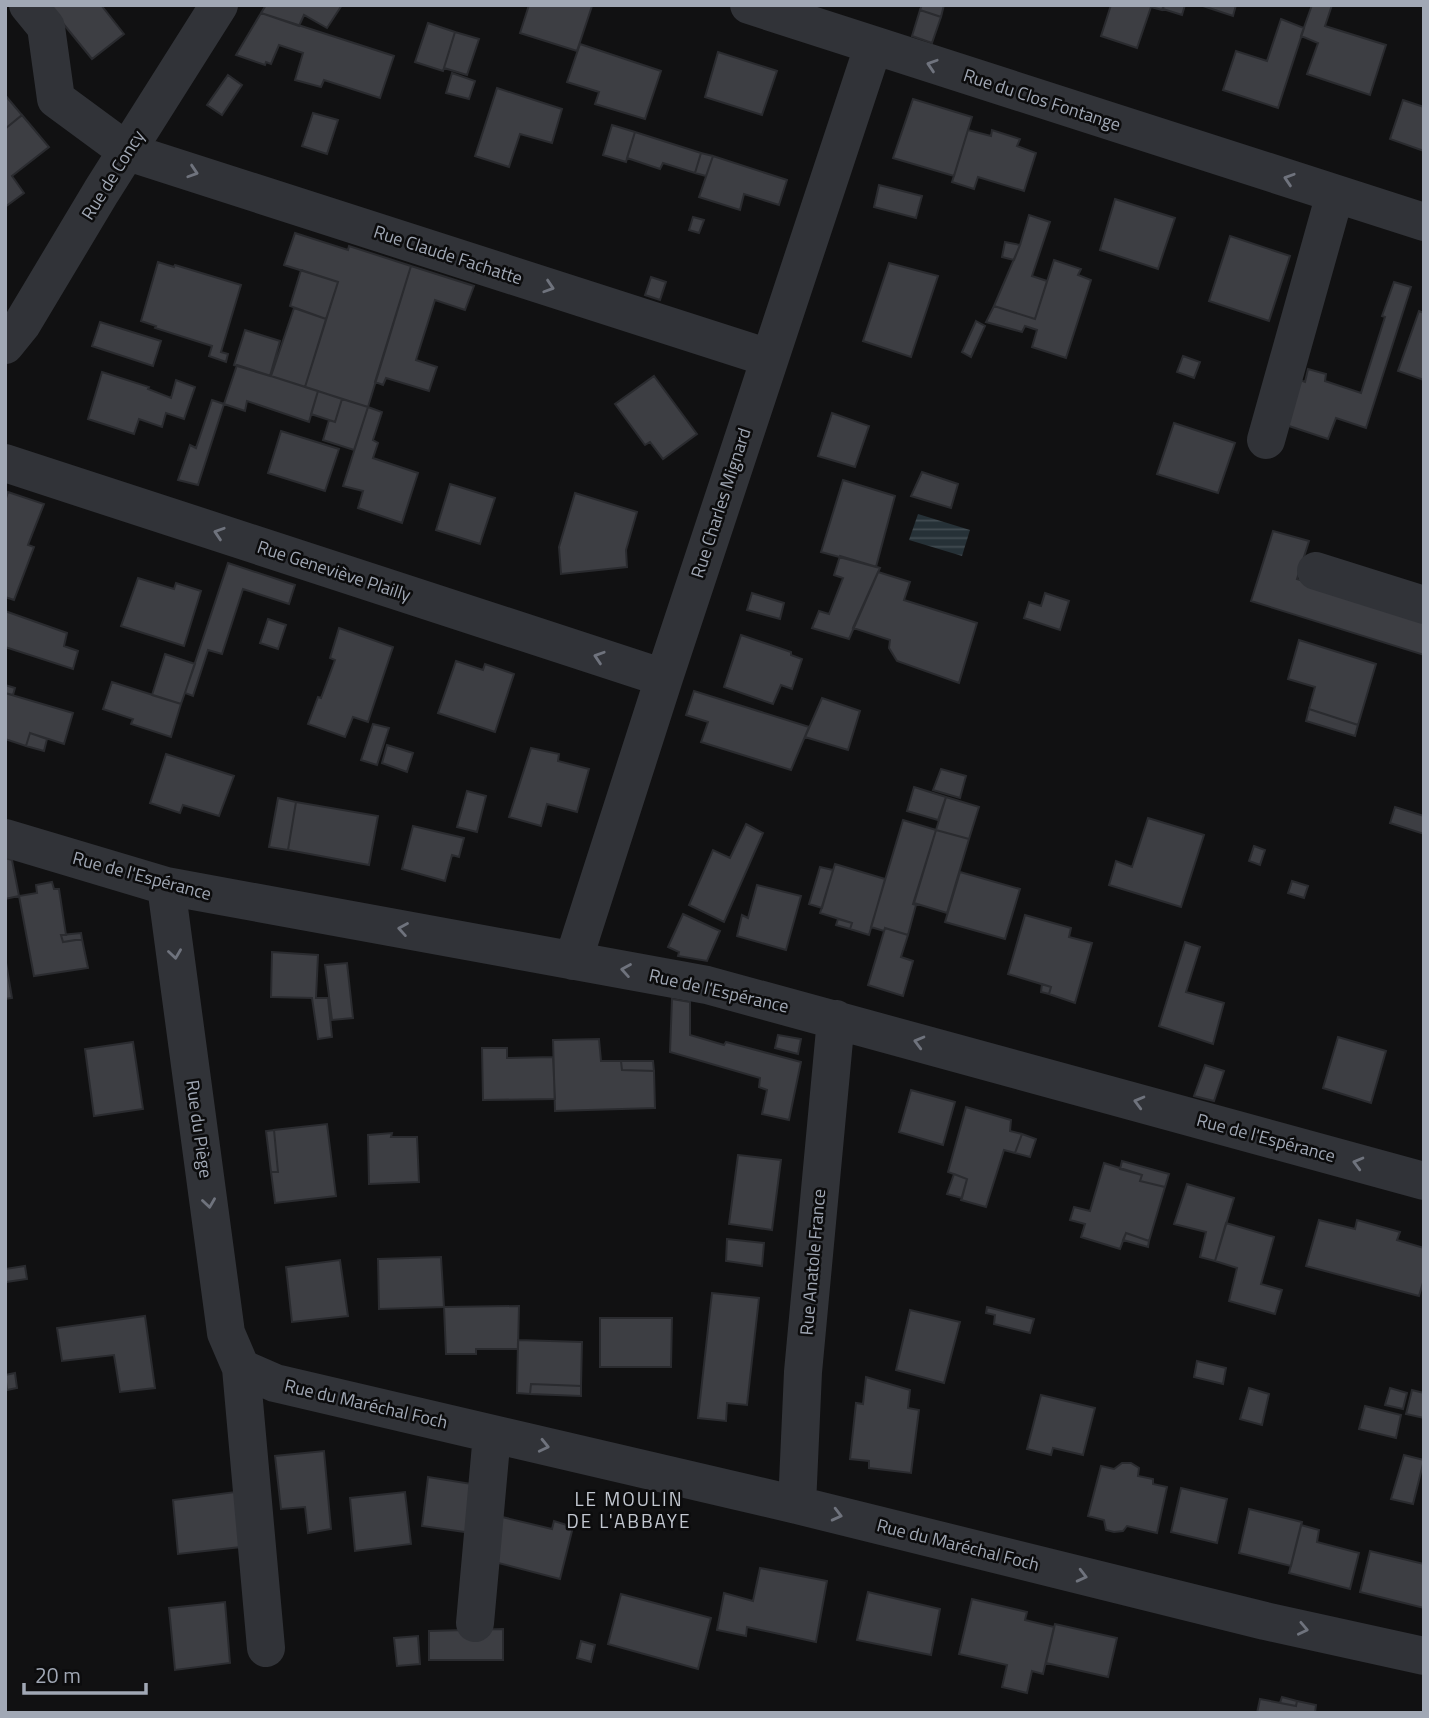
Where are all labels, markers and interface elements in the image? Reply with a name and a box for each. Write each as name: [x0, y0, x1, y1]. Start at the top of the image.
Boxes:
one-way arrow: [926, 59, 938, 74]
street label: Rue du Clos Fontange: [960, 61, 1124, 138]
street label: Rue de Concy: [74, 124, 151, 225]
one-way arrow: [186, 164, 198, 179]
one-way arrow: [1283, 173, 1295, 188]
street label: Rue Claude Fachatte: [370, 218, 526, 291]
one-way arrow: [543, 279, 555, 294]
street label: Rue Charles Mignard: [684, 424, 758, 581]
one-way arrow: [214, 527, 226, 541]
street label: Rue Geneviève Plailly: [254, 533, 415, 608]
one-way arrow: [593, 651, 605, 665]
street label: Rue de l'Espérance: [70, 844, 215, 907]
one-way arrow: [397, 922, 409, 937]
one-way arrow: [168, 948, 183, 959]
street label: Rue de l'Espérance: [647, 961, 792, 1020]
one-way arrow: [620, 963, 632, 978]
one-way arrow: [914, 1036, 926, 1050]
street label: Rue du Piège: [179, 1078, 220, 1180]
one-way arrow: [1133, 1096, 1145, 1111]
street label: Rue de l'Espérance: [1194, 1106, 1339, 1169]
one-way arrow: [1352, 1157, 1364, 1171]
street label: Rue Anatole France: [793, 1188, 832, 1336]
one-way arrow: [201, 1198, 216, 1209]
street label: Rue du Maréchal Foch: [282, 1372, 450, 1435]
one-way arrow: [538, 1438, 550, 1452]
district label: LE MOULIN DE L'ABBAYE: [566, 1484, 692, 1535]
one-way arrow: [831, 1507, 843, 1521]
street label: Rue du Maréchal Foch: [874, 1511, 1042, 1578]
one-way arrow: [1075, 1568, 1087, 1582]
one-way arrow: [1297, 1621, 1309, 1636]
scale bar: [24, 1652, 147, 1696]
text: 20 m: [35, 1659, 81, 1691]

